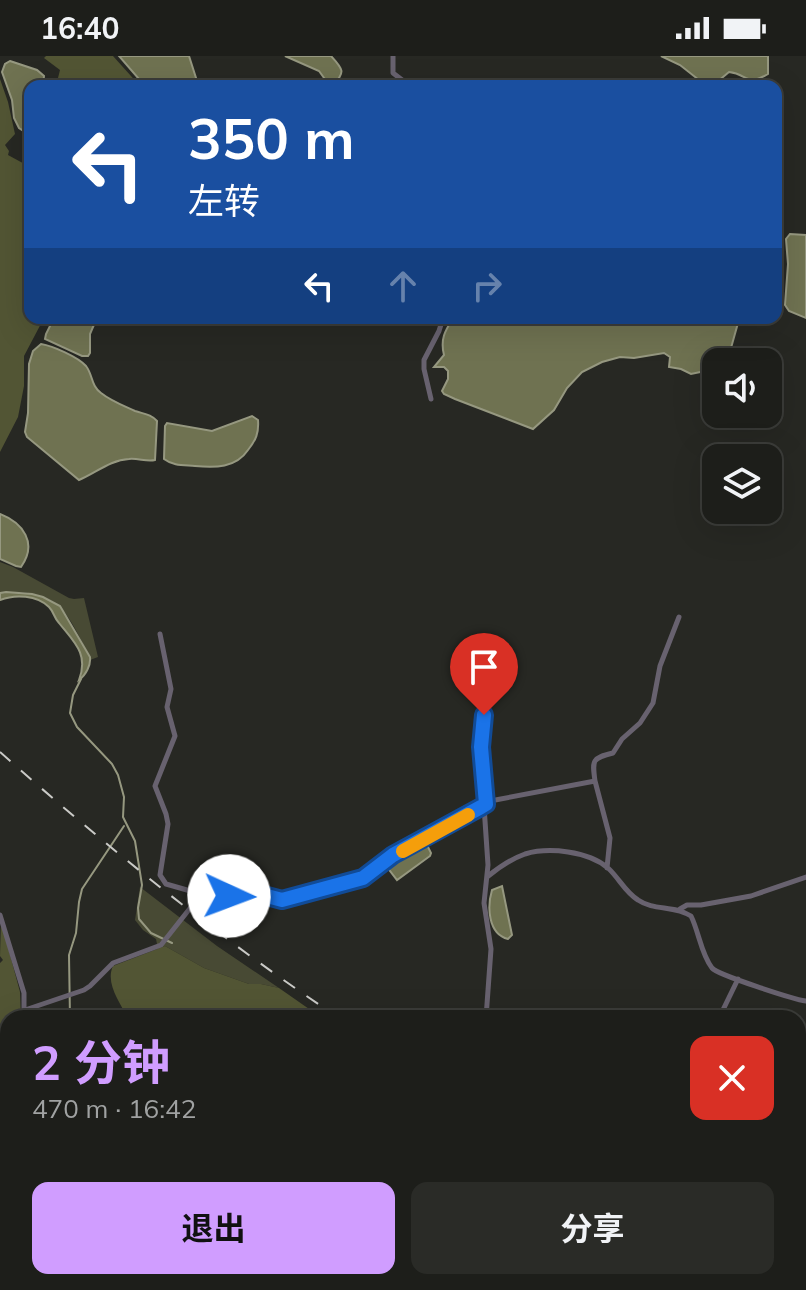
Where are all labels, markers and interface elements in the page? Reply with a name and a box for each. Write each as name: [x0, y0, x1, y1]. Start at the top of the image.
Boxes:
text: 16:40: [40, 9, 119, 47]
text: 350 m: [188, 103, 355, 173]
icon: left: [56, 112, 160, 216]
text: 左转: [188, 178, 260, 223]
icon: left: [297, 264, 341, 308]
icon: ahead: [381, 264, 425, 308]
icon: right: [465, 264, 509, 308]
map controls: [702, 348, 782, 524]
button: sound: [702, 348, 782, 428]
button: layers: [702, 444, 782, 524]
pin: [450, 633, 518, 715]
icon: arrive: [462, 645, 506, 689]
position arrow: [187, 854, 271, 938]
text: 2 分钟: [32, 1032, 170, 1092]
button: close: [690, 1036, 774, 1120]
text: 470 m · 16:42: [32, 1092, 196, 1125]
button: 退出: [32, 1182, 395, 1274]
button: 分享: [411, 1182, 774, 1274]

